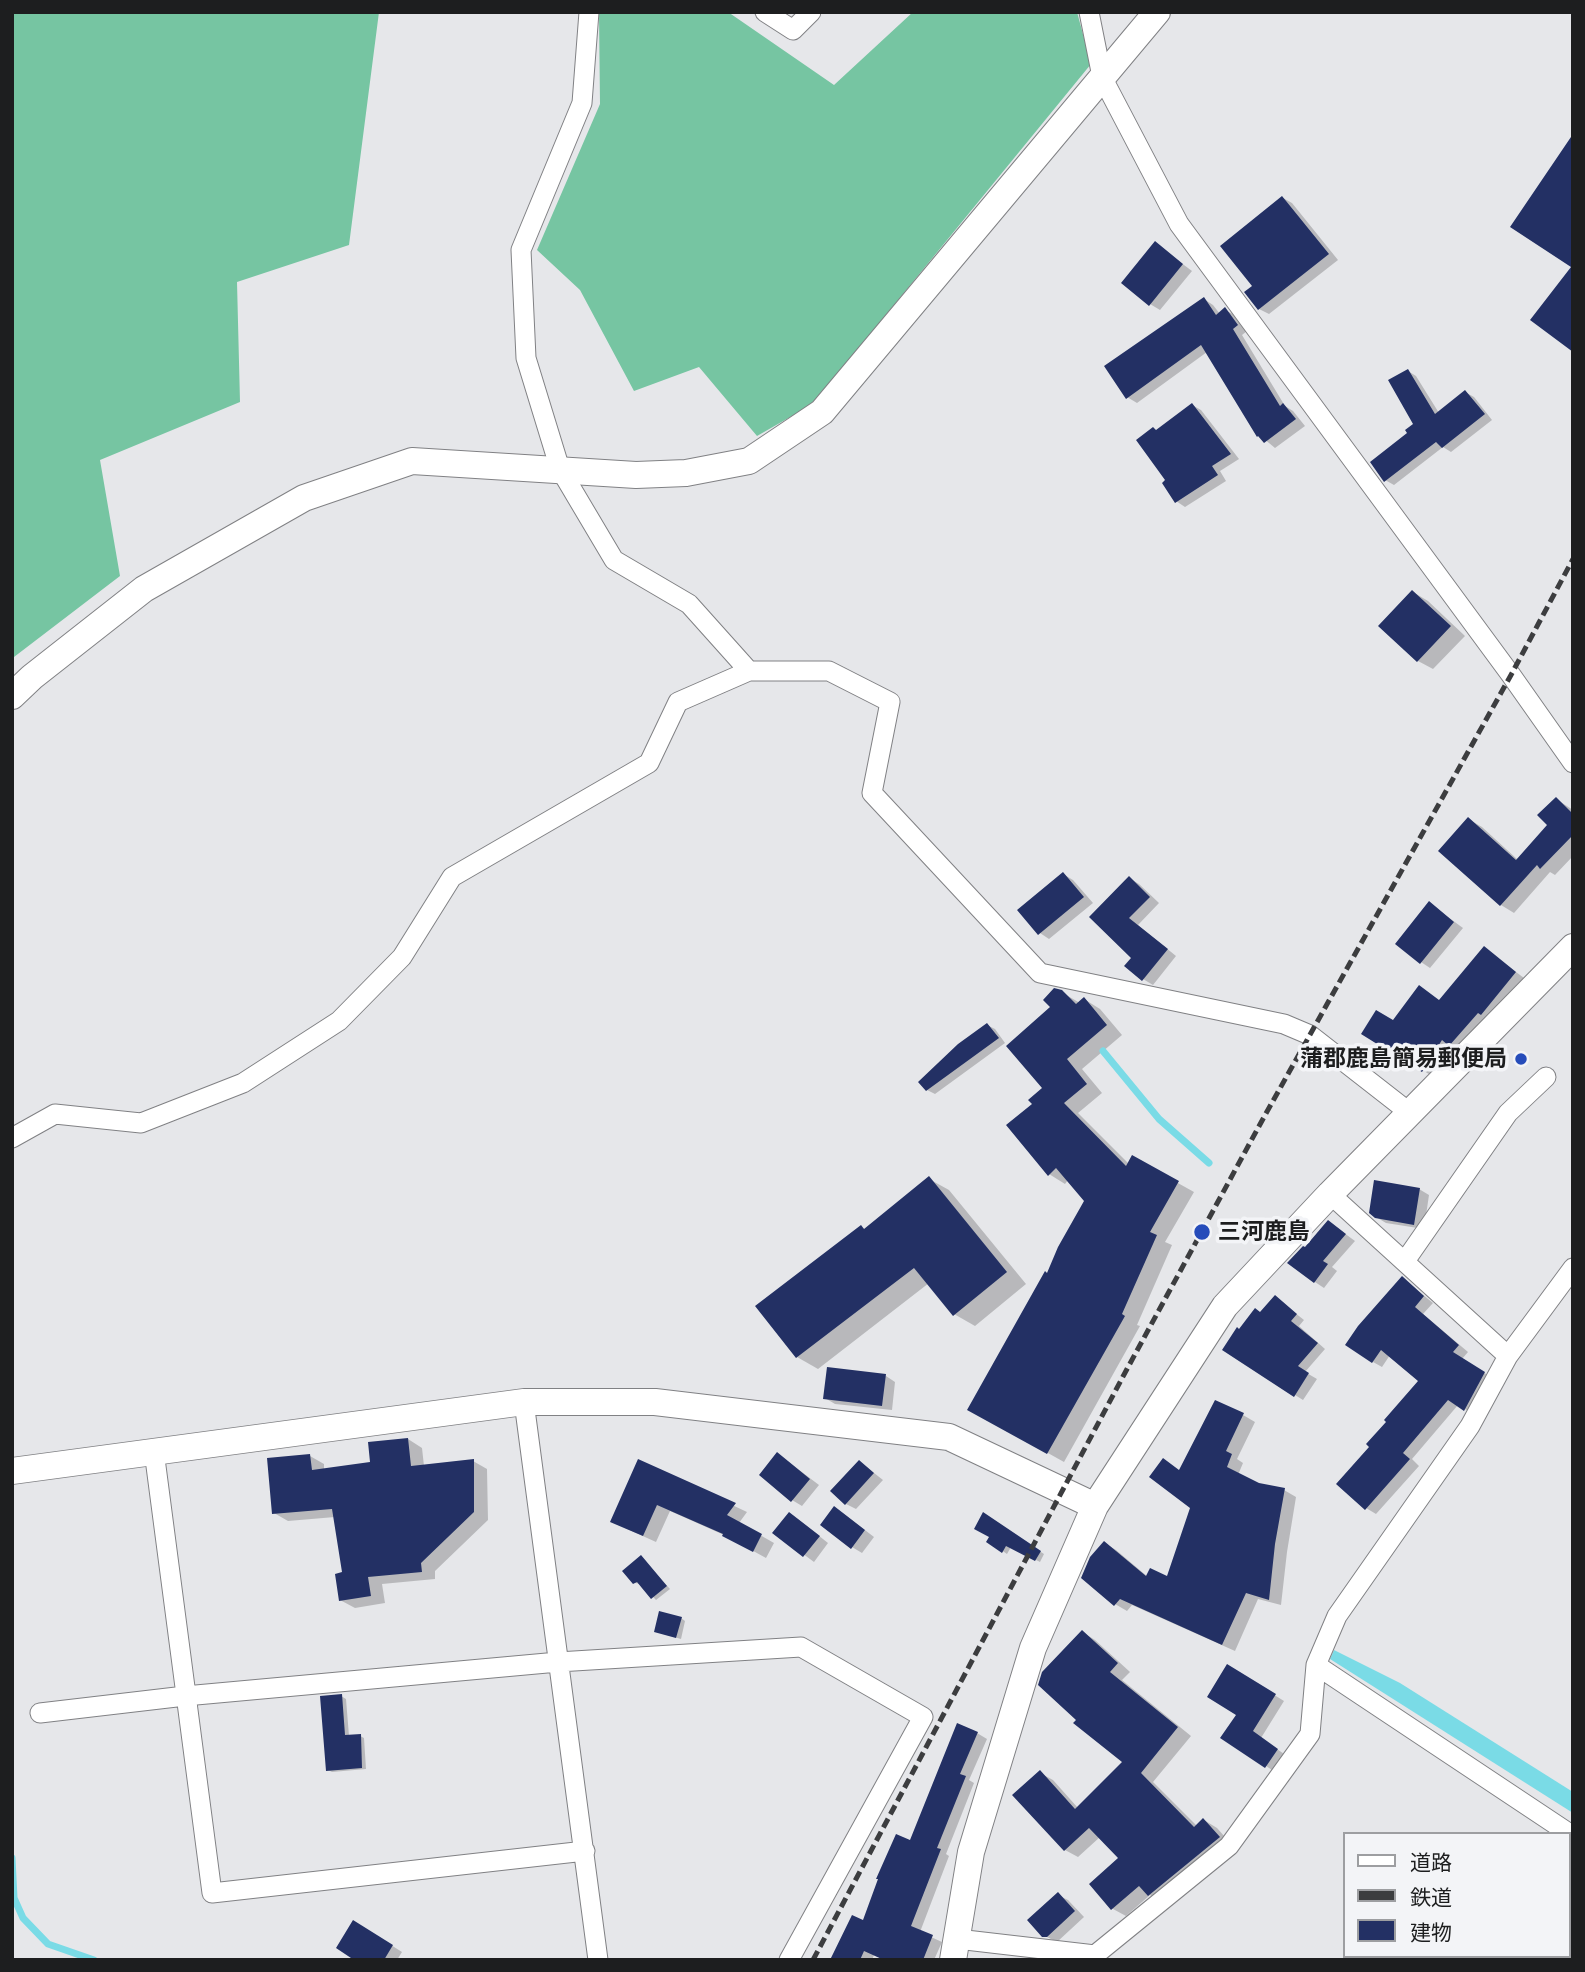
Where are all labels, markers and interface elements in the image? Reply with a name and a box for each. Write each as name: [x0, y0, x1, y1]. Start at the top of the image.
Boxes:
place label: 蒲郡鹿島簡易郵便局: [1300, 1045, 1507, 1073]
marker: 蒲郡鹿島簡易郵便局: [1513, 1051, 1529, 1067]
place label: 三河鹿島: [1218, 1218, 1310, 1246]
marker: 三河鹿島: [1192, 1222, 1212, 1242]
legend: [1344, 1832, 1571, 1958]
text: 道路: [1410, 1848, 1452, 1876]
text: 鉄道: [1410, 1883, 1452, 1911]
text: 建物: [1410, 1918, 1452, 1946]

